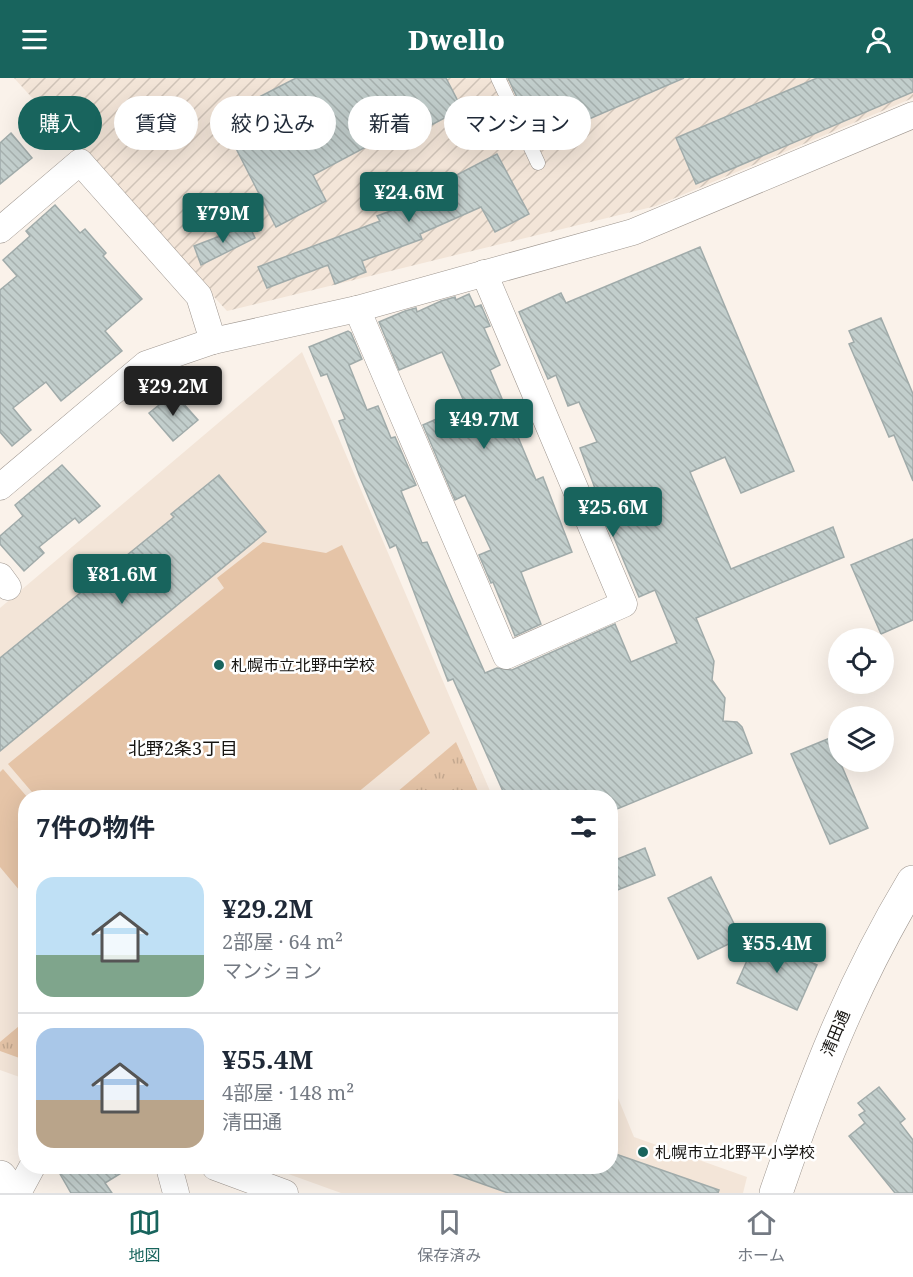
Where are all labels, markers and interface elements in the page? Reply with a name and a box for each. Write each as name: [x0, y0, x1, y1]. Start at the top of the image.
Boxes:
text: Dwello: [408, 21, 505, 58]
icon: menu: [18, 23, 51, 56]
icon: person: [862, 23, 895, 56]
chip: 購入: [18, 96, 102, 150]
chip: 賃貸: [114, 96, 198, 150]
chip: 絞り込み: [210, 96, 336, 150]
chip: 新着: [348, 96, 432, 150]
chip: マンション: [444, 96, 591, 150]
pin: ¥24.6M: [360, 172, 458, 223]
text: ¥24.6M: [374, 178, 444, 205]
pin: ¥79M: [187, 193, 259, 244]
text: ¥79M: [197, 199, 249, 226]
pin: ¥29.2M: [124, 366, 222, 417]
text: ¥29.2M: [138, 372, 208, 399]
pin: ¥49.7M: [435, 399, 533, 450]
text: ¥49.7M: [449, 405, 519, 432]
pin: ¥25.6M: [564, 487, 662, 538]
text: ¥25.6M: [578, 493, 648, 520]
pin: ¥81.6M: [73, 554, 171, 605]
text: ¥81.6M: [87, 560, 157, 587]
map controls: [828, 628, 894, 772]
button: locate: [828, 628, 894, 694]
place label: 札幌市立北野中学校: [231, 654, 375, 676]
marker: 札幌市立北野中学校: [212, 658, 226, 672]
button: layers: [828, 706, 894, 772]
district label: 北野2条3丁目: [128, 736, 238, 760]
text: 7件の物件: [36, 809, 155, 845]
icon: filters: [567, 810, 600, 843]
text: ¥29.2M: [222, 890, 313, 926]
icon: home: [84, 901, 156, 973]
pin: ¥55.4M: [728, 923, 826, 974]
text: 2部屋 · 64 m²: [222, 928, 343, 955]
text: ¥55.4M: [742, 929, 812, 956]
text: マンション: [222, 957, 322, 984]
street label: 清田通: [815, 1007, 855, 1059]
text: ¥55.4M: [222, 1041, 313, 1077]
icon: home: [84, 1052, 156, 1124]
text: 4部屋 · 148 m²: [222, 1079, 354, 1106]
text: 清田通: [222, 1108, 282, 1135]
place label: 札幌市立北野平小学校: [655, 1141, 815, 1163]
marker: 札幌市立北野平小学校: [636, 1145, 650, 1159]
tab: 地図: [128, 1206, 161, 1266]
tab: 保存済み: [417, 1206, 481, 1266]
tab: ホーム: [737, 1206, 785, 1266]

